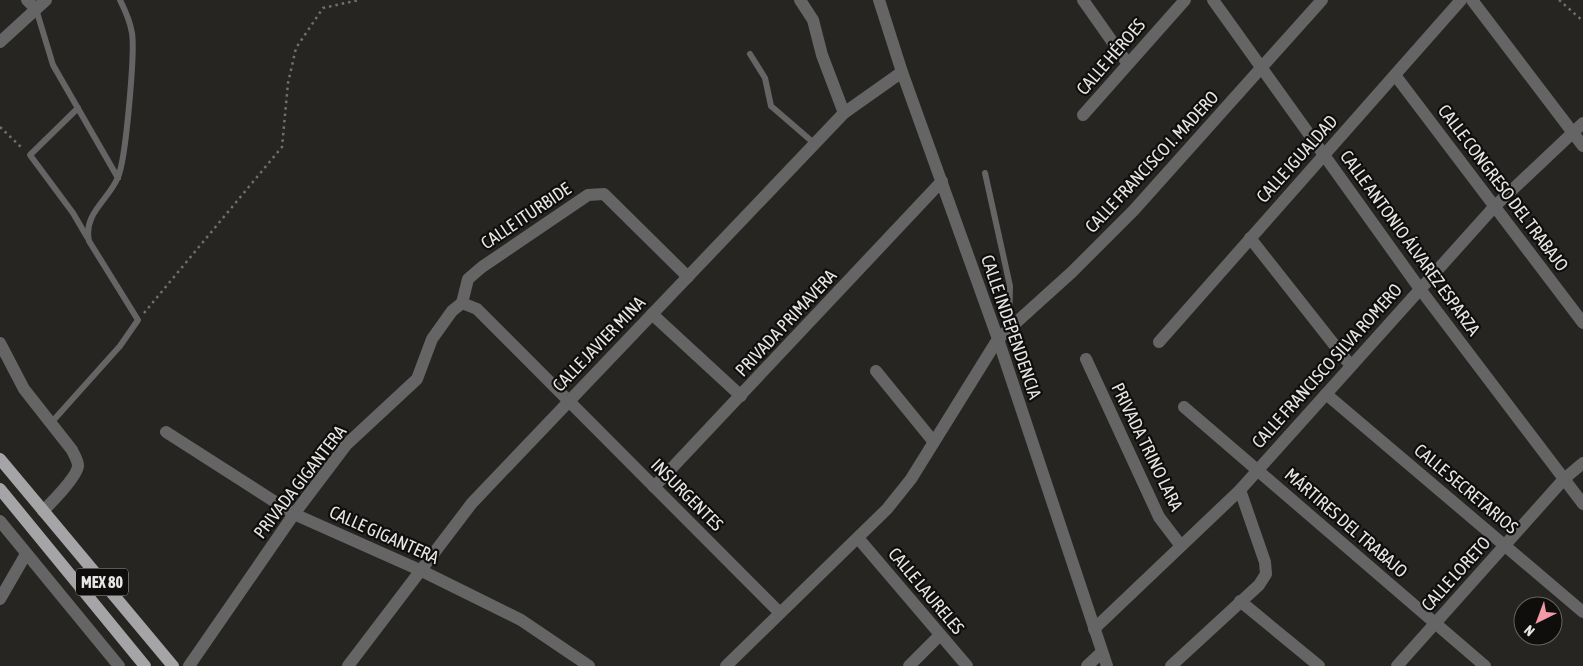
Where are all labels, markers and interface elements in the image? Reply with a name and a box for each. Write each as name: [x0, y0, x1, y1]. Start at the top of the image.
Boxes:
street label: CALLE HÉROES: [1072, 14, 1150, 99]
street label: CALLE FRANCISCO I. MADERO: [1081, 87, 1223, 237]
street label: CALLE CONGRESO DEL TRABAJO: [1434, 100, 1573, 275]
street label: CALLE IGUALDAD: [1252, 111, 1341, 207]
street label: CALLE ANTONIO ÁLVAREZ ESPARZA: [1336, 146, 1485, 340]
street label: CALLE ITURBIDE: [477, 178, 575, 253]
street label: CALLE INDEPENDENCIA: [977, 252, 1046, 402]
street label: PRIVADA PRIMAVERA: [731, 265, 841, 380]
street label: CALLE FRANCISCO SILVA ROMERO: [1247, 279, 1406, 452]
street label: CALLE JAVIER MINA: [548, 292, 649, 395]
street label: PRIVADA TRINO LARA: [1107, 379, 1188, 514]
street label: PRIVADA GIGANTERA: [249, 421, 350, 542]
street label: CALLE SECRETARIOS: [1410, 439, 1523, 538]
street label: INSURGENTES: [647, 454, 728, 535]
street label: MÁRTIRES DEL TRABAJO: [1281, 464, 1412, 582]
street label: CALLE GIGANTERA: [326, 501, 442, 568]
street label: CALLE LORETO: [1417, 532, 1494, 615]
street label: CALLE LAURELES: [884, 543, 969, 638]
road number: MEX 80: [76, 568, 128, 596]
north arrow: [1513, 596, 1563, 646]
text: N: [1521, 622, 1538, 639]

